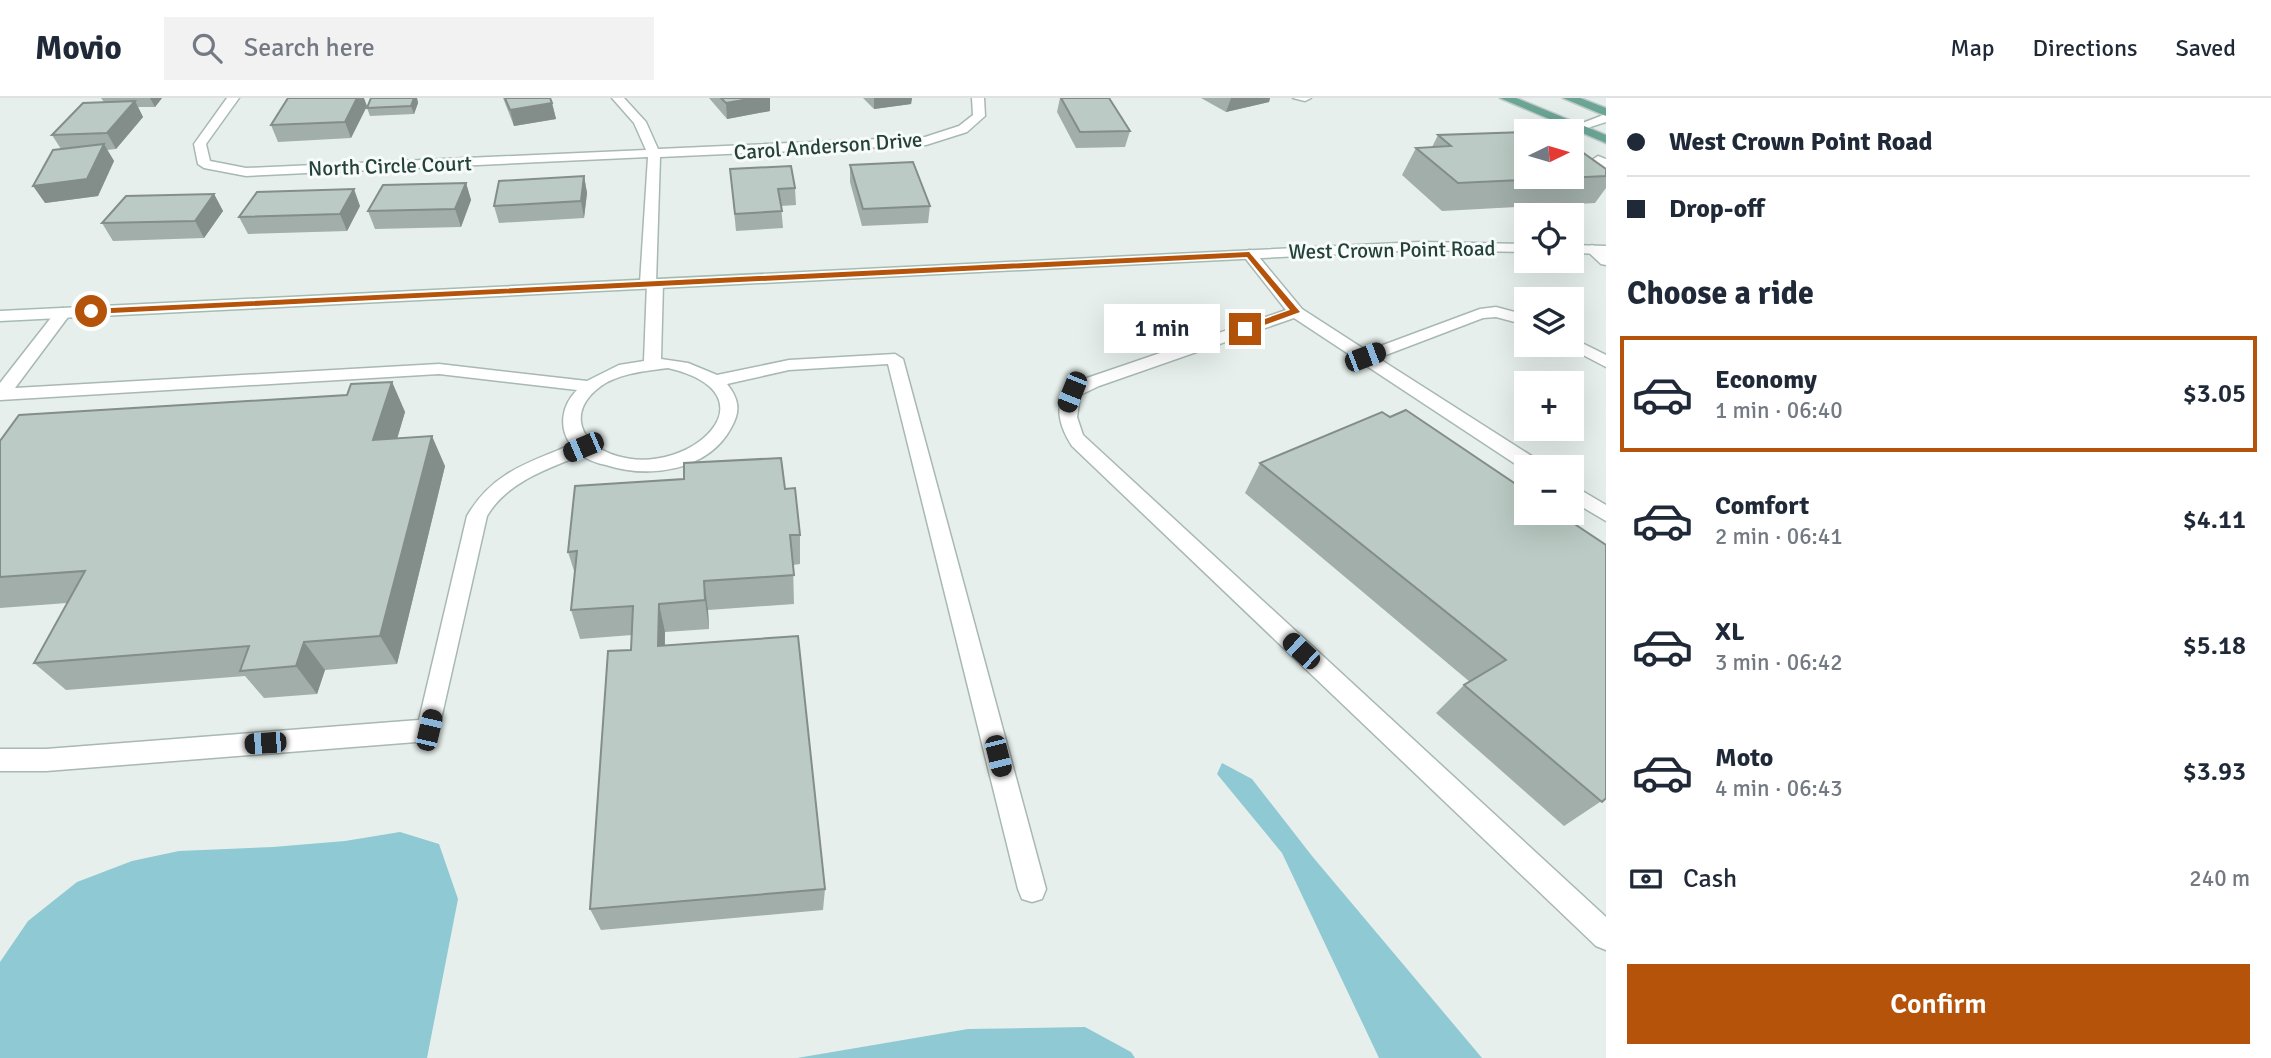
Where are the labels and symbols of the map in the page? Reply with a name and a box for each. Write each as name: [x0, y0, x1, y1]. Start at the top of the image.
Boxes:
north arrow: [1514, 119, 1584, 189]
street label: Carol Anderson Drive: [733, 126, 923, 166]
street label: North Circle Court: [308, 150, 472, 182]
street label: West Crown Point Road: [1288, 235, 1496, 265]
route start: [75, 295, 107, 327]
callout: 1 min: [1105, 304, 1220, 354]
route end: [1229, 313, 1261, 345]
car: [1342, 340, 1389, 374]
car: [1055, 369, 1090, 415]
car: [560, 429, 607, 465]
car: [1279, 629, 1324, 673]
car: [415, 707, 444, 753]
car: [244, 731, 287, 755]
car: [983, 733, 1014, 779]

